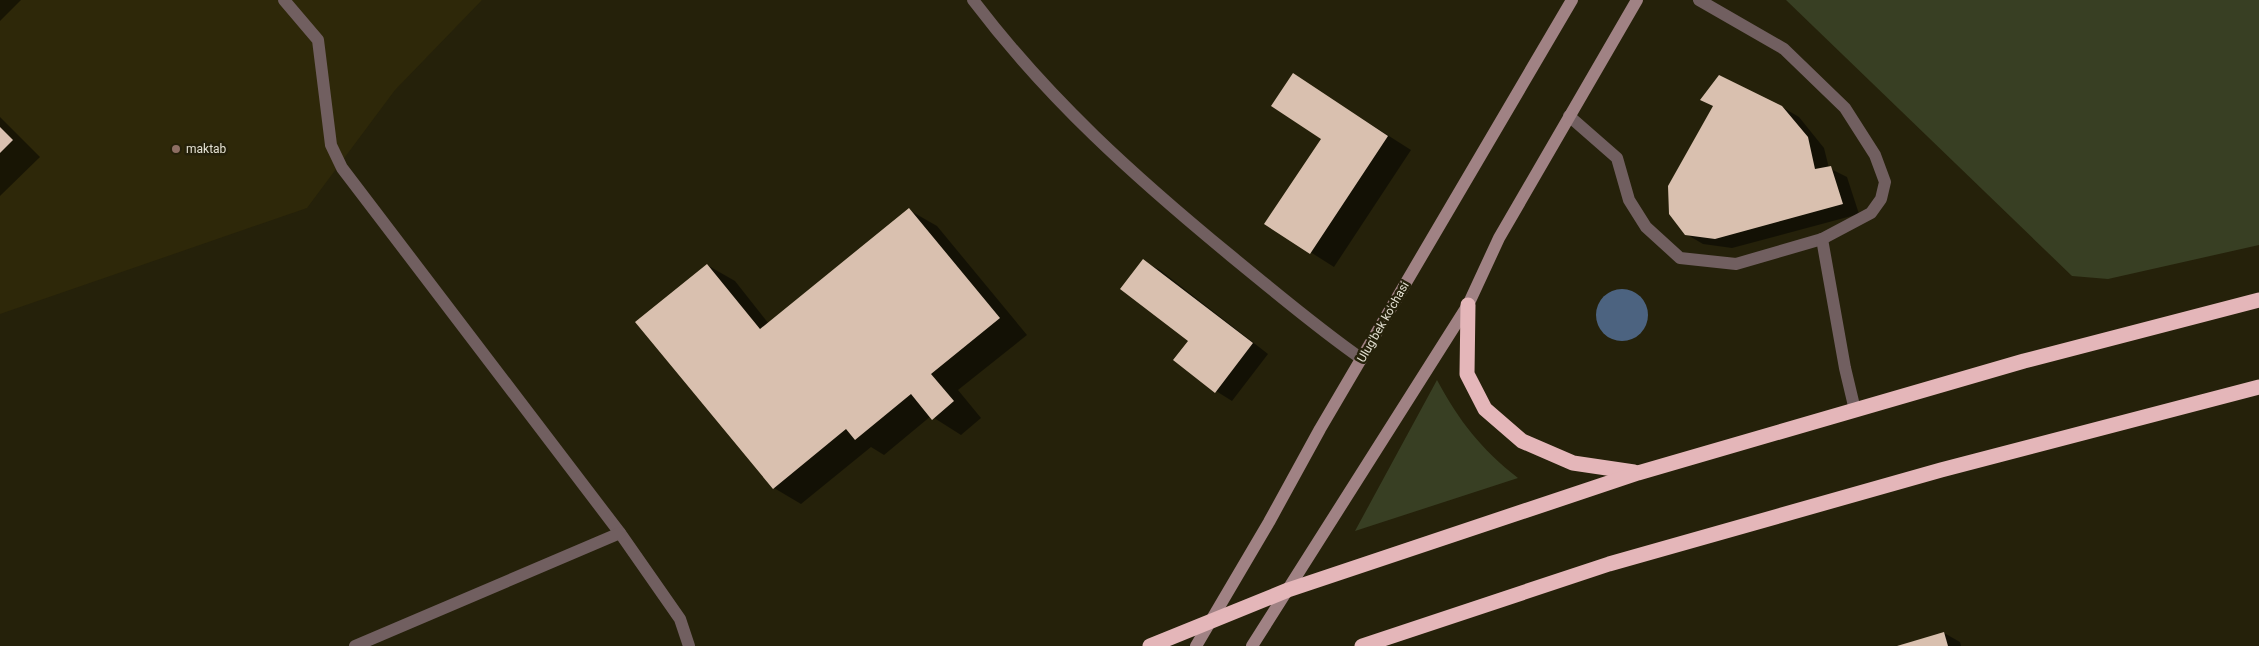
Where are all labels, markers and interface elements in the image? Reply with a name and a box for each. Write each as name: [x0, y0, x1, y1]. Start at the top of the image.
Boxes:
place label: maktab: [186, 142, 227, 156]
marker: maktab: [170, 143, 182, 155]
street label: Ulug'bek ko'chasi: [1354, 279, 1412, 365]

